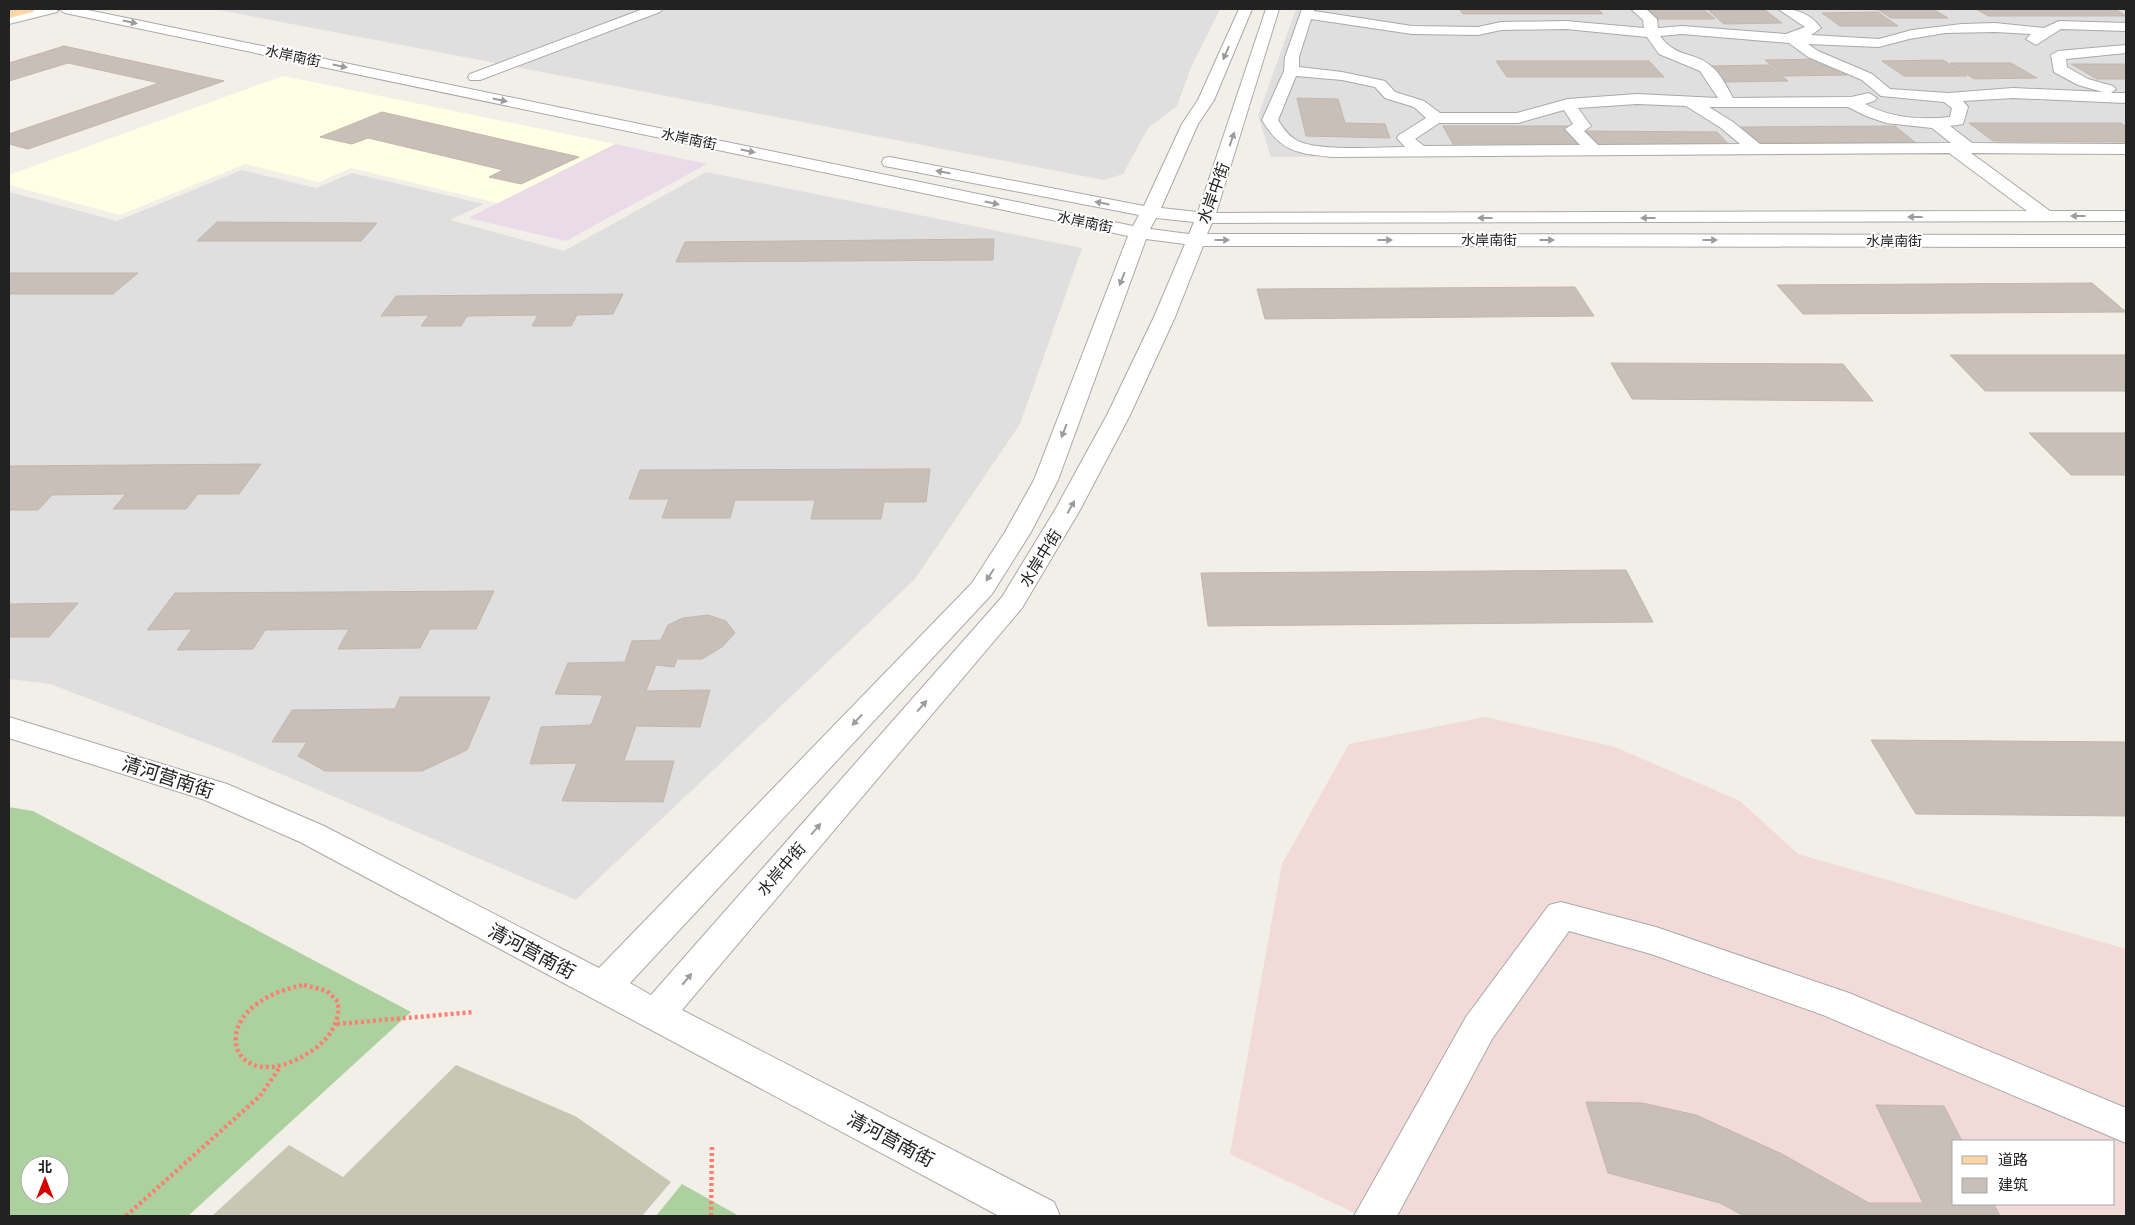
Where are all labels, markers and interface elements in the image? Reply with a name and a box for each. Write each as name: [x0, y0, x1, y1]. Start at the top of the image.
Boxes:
one-way arrow: [122, 18, 138, 26]
street label: 水岸南街: [264, 41, 322, 71]
one-way arrow: [1222, 46, 1230, 60]
one-way arrow: [333, 63, 349, 71]
one-way arrow: [492, 96, 508, 104]
street label: 水岸南街: [660, 124, 718, 154]
one-way arrow: [1229, 131, 1237, 146]
one-way arrow: [740, 148, 756, 156]
street label: 水岸中街: [1193, 160, 1233, 226]
one-way arrow: [934, 168, 950, 176]
one-way arrow: [985, 199, 1001, 207]
one-way arrow: [1095, 199, 1110, 207]
street label: 水岸南街: [1056, 207, 1114, 237]
one-way arrow: [2069, 212, 2085, 220]
one-way arrow: [1907, 213, 1923, 221]
one-way arrow: [1477, 214, 1493, 222]
one-way arrow: [1639, 214, 1655, 222]
street label: 水岸南街: [1461, 231, 1517, 249]
street label: 水岸南街: [1866, 232, 1922, 250]
one-way arrow: [1214, 236, 1230, 244]
one-way arrow: [1377, 236, 1393, 244]
one-way arrow: [1539, 236, 1555, 244]
one-way arrow: [1702, 236, 1718, 244]
one-way arrow: [1118, 272, 1126, 287]
one-way arrow: [1060, 424, 1068, 438]
one-way arrow: [1067, 500, 1075, 514]
street label: 水岸中街: [1015, 526, 1065, 590]
one-way arrow: [986, 568, 995, 582]
one-way arrow: [916, 700, 927, 713]
one-way arrow: [851, 714, 863, 726]
street label: 清河营南街: [119, 751, 217, 803]
one-way arrow: [810, 823, 821, 836]
street label: 水岸中街: [752, 838, 810, 900]
street label: 清河营南街: [484, 918, 580, 984]
one-way arrow: [681, 973, 692, 986]
street label: 清河营南街: [843, 1106, 939, 1172]
legend: [1952, 1140, 2115, 1205]
text: 道路: [1998, 1150, 2028, 1169]
north arrow: [20, 1155, 70, 1205]
text: 北: [38, 1158, 52, 1176]
text: 建筑: [1998, 1175, 2028, 1194]

